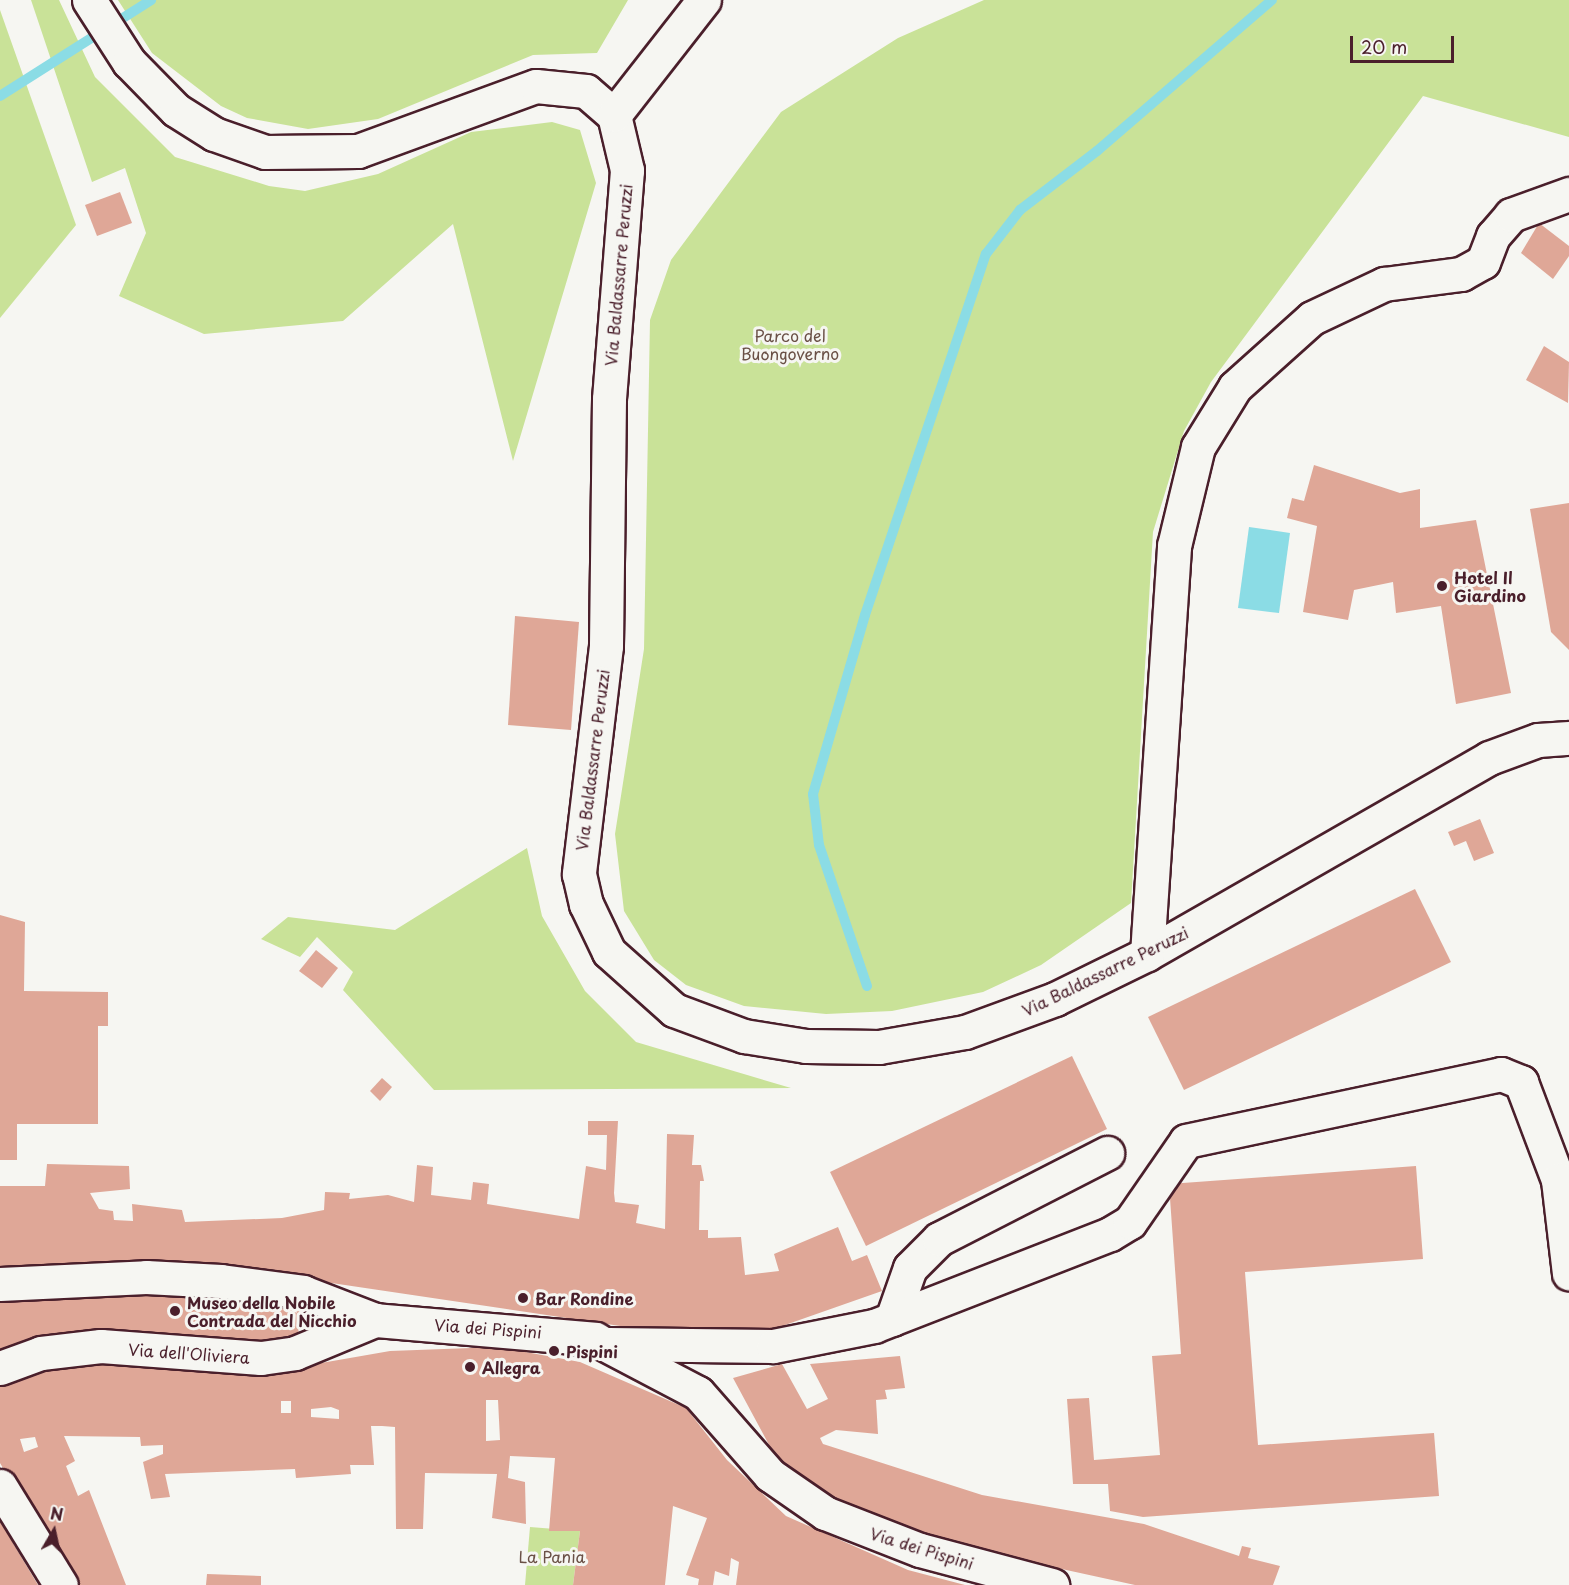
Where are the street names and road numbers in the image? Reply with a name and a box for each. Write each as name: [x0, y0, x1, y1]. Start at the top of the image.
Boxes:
street label: Via Baldassarre Peruzzi: [601, 184, 635, 366]
street label: Via Baldassarre Peruzzi: [571, 669, 613, 851]
street label: Via Baldassarre Peruzzi: [1019, 922, 1191, 1020]
street label: Via dei Pispini: [434, 1315, 542, 1341]
street label: Via dell'Oliviera: [128, 1339, 250, 1367]
street label: Via dei Pispini: [868, 1523, 976, 1573]

